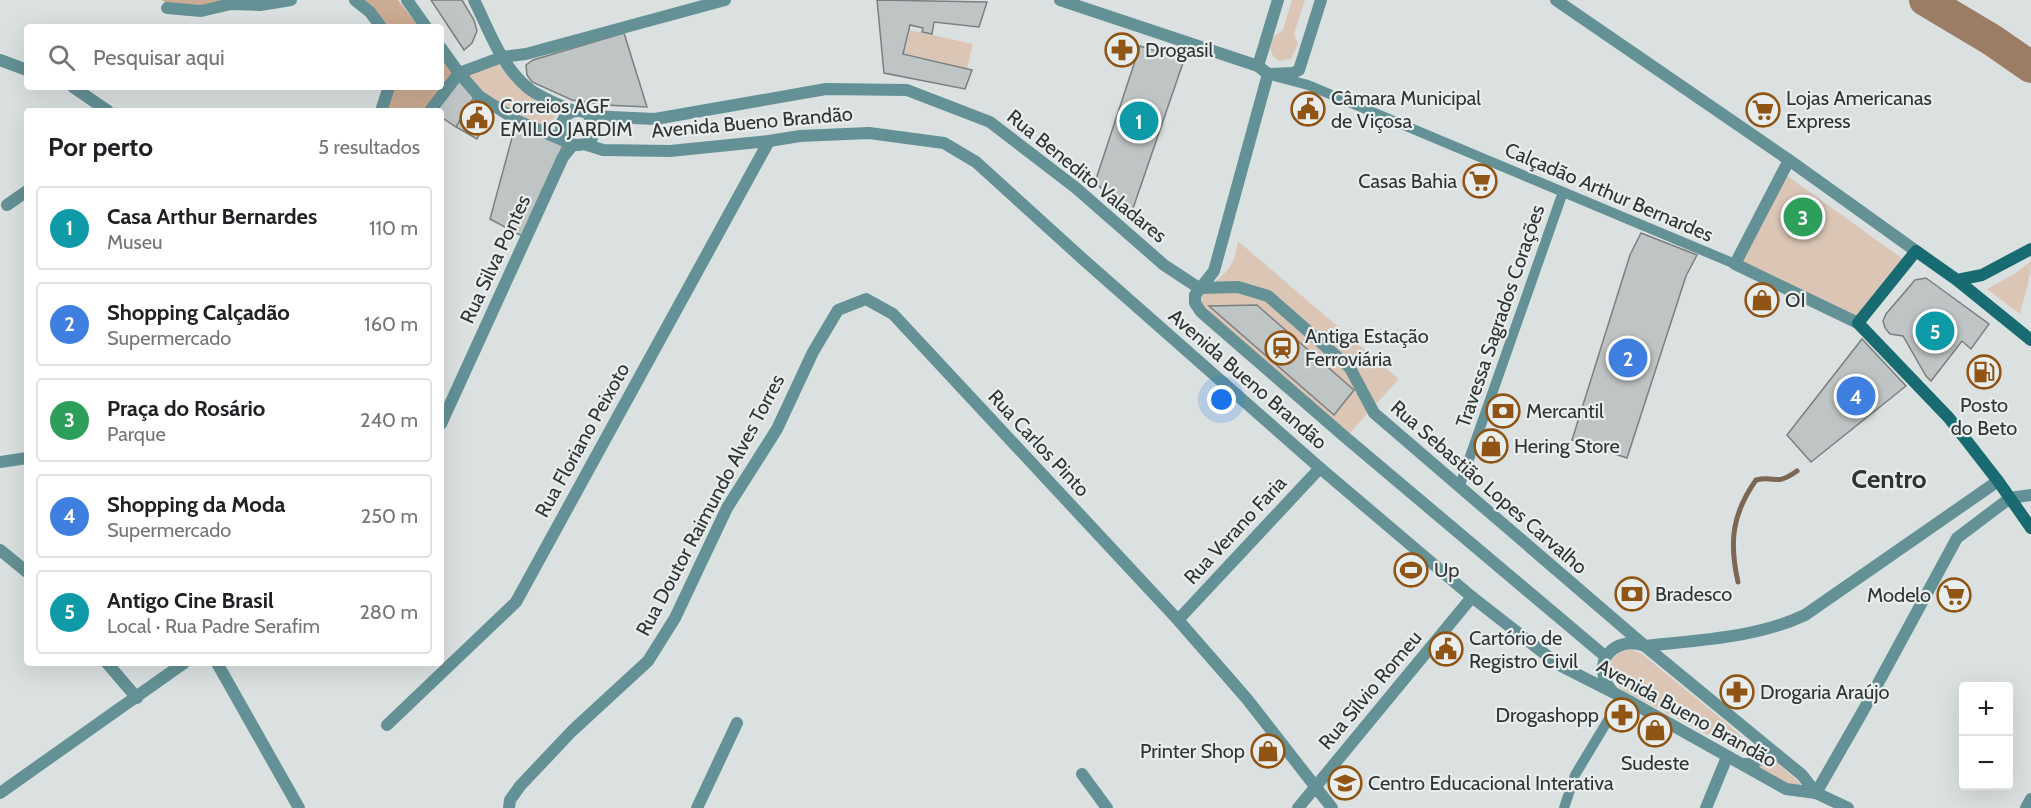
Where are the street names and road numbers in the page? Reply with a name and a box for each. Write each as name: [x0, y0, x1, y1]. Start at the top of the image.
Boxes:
street label: Avenida Bueno Brandão: [650, 101, 854, 143]
street label: Rua Benedito Valadares: [1002, 104, 1172, 248]
street label: Calçadão Arthur Bernardes: [1501, 137, 1717, 247]
street label: Rua Silva Pontes: [455, 191, 535, 327]
street label: Travessa Sagrados Corações: [1451, 201, 1549, 431]
street label: Avenida Bueno Brandão: [1164, 304, 1332, 454]
street label: Rua Floriano Peixoto: [530, 359, 634, 521]
street label: Rua Doutor Raimundo Alves Torres: [631, 370, 789, 640]
street label: Rua Carlos Pinto: [983, 385, 1095, 501]
street label: Rua Sebastião Lopes Carvalho: [1386, 395, 1592, 579]
street label: Rua Verano Faria: [1179, 471, 1292, 589]
street label: Rua Sílvio Romeu: [1313, 626, 1427, 754]
street label: Avenida Bueno Brandão: [1593, 654, 1781, 772]

